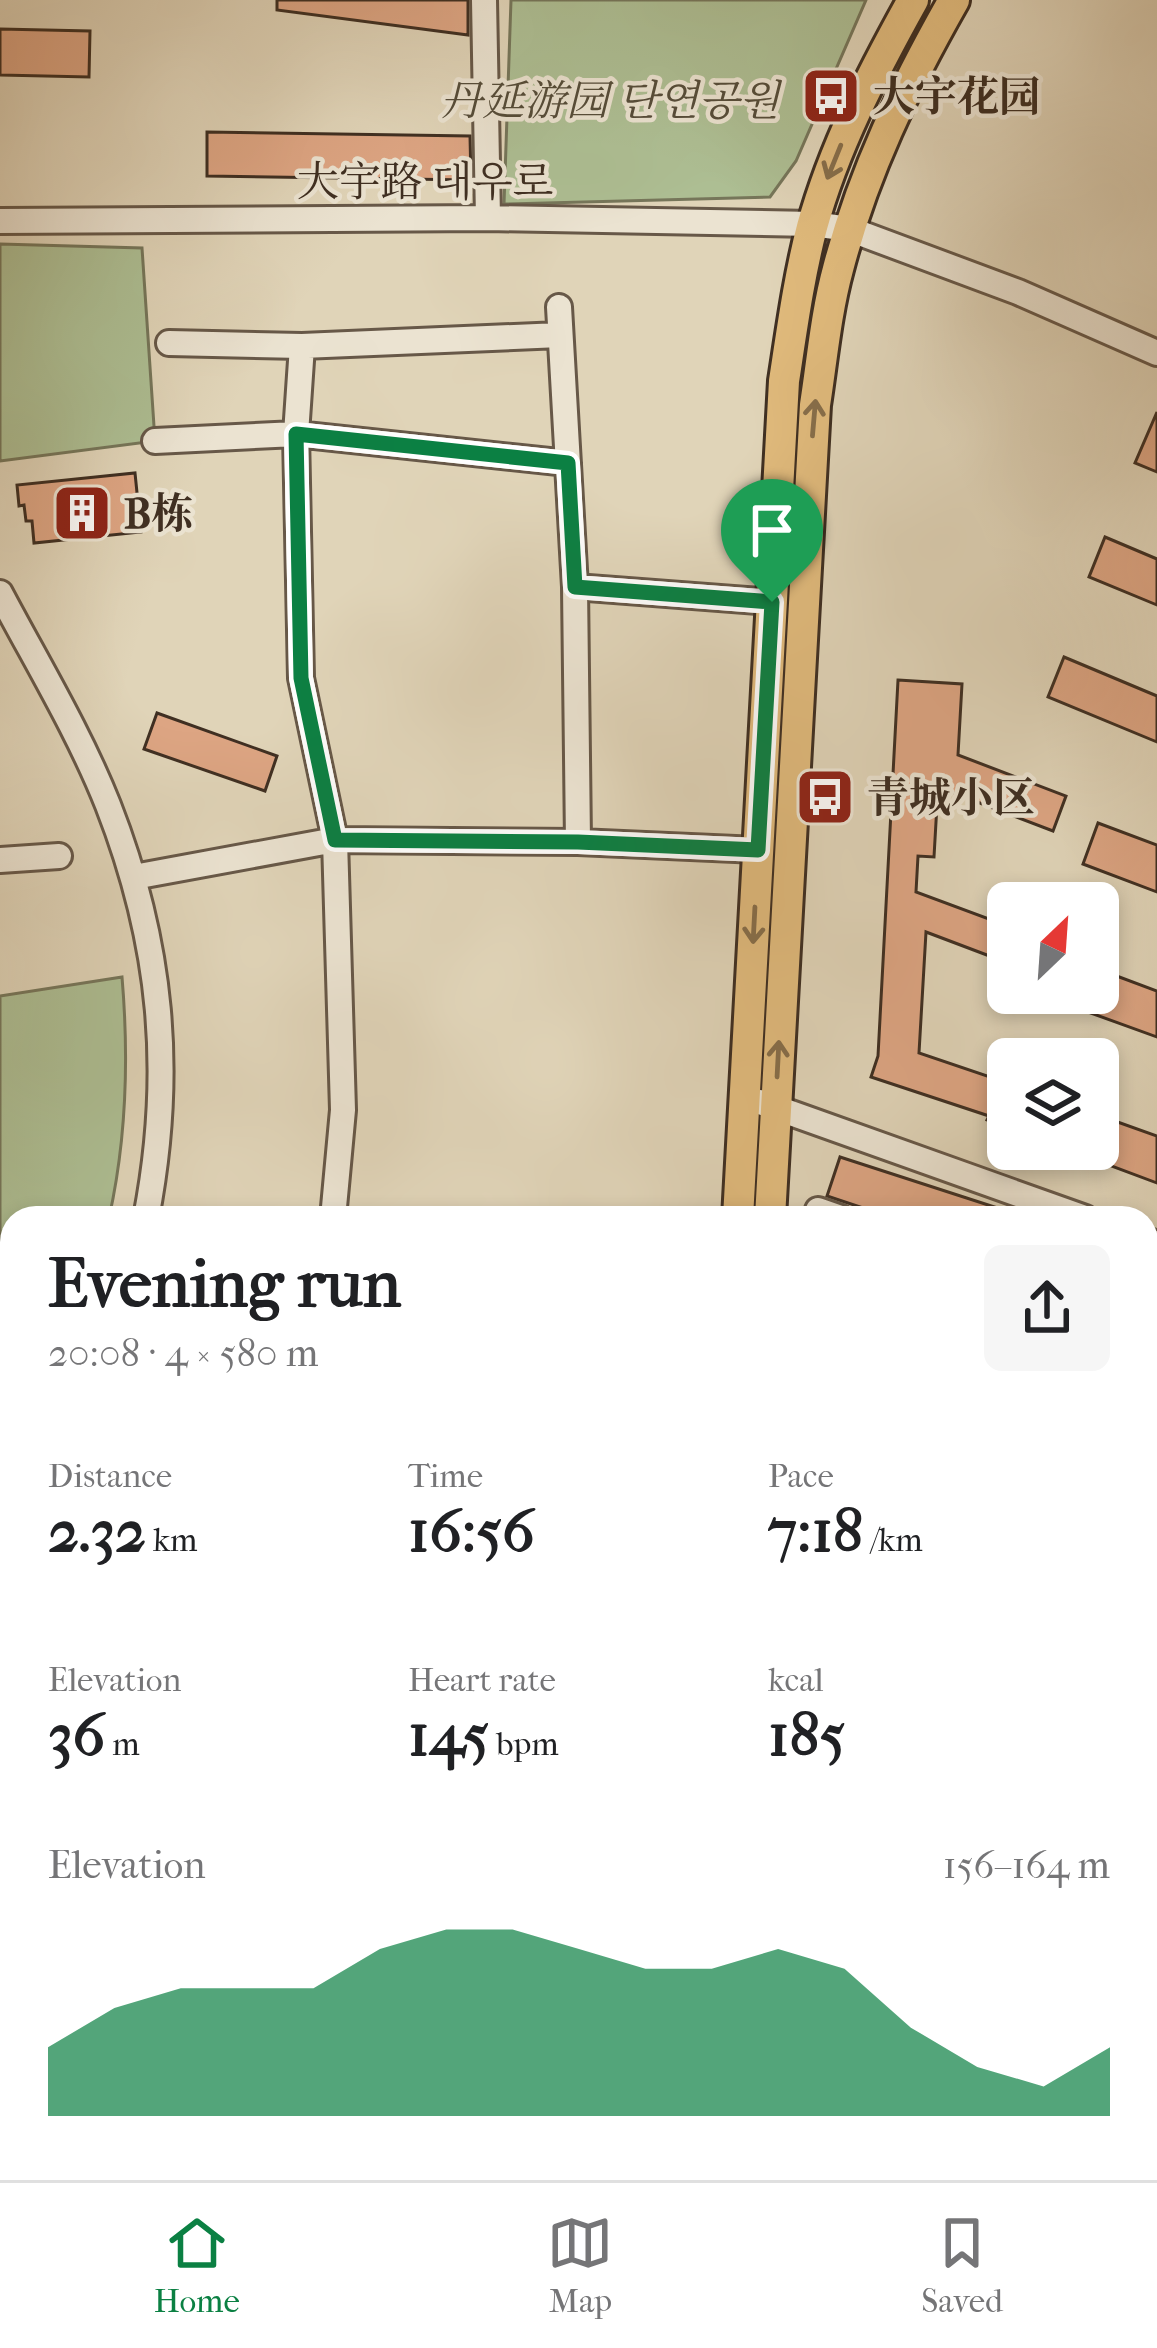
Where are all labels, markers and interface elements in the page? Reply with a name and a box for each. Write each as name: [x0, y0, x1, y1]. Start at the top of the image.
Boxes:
bus stop icon: 大宇花园: [800, 65, 862, 127]
place label: 大宇花园: [873, 73, 1041, 122]
park label: 丹延游园 단연공원: [440, 77, 782, 126]
one-way arrow: [822, 143, 844, 180]
street label: 大宇路 대우로: [297, 158, 553, 207]
one-way arrow: [803, 399, 826, 438]
pin: [721, 479, 823, 602]
building icon: B栋: [51, 482, 113, 544]
place label: B栋: [124, 490, 193, 539]
icon: arrive: [739, 497, 805, 563]
bus stop icon: 青城小区: [794, 766, 856, 828]
place label: 青城小区: [867, 774, 1035, 823]
north arrow: [987, 882, 1119, 1014]
map controls: [987, 882, 1119, 1170]
one-way arrow: [742, 905, 765, 944]
button: layers: [987, 1038, 1119, 1170]
one-way arrow: [767, 1040, 790, 1079]
button: share: [984, 1245, 1110, 1371]
text: Evening run: [48, 1246, 401, 1323]
text: 20:08 · 4 × 580 m: [48, 1330, 318, 1376]
text: Distance: [48, 1457, 172, 1496]
text: Time: [408, 1457, 483, 1496]
text: Pace: [768, 1457, 834, 1496]
text: 2.32: [48, 1496, 146, 1567]
text: 16:56: [408, 1496, 535, 1567]
text: 7:18: [768, 1496, 863, 1567]
text: km: [146, 1521, 197, 1560]
text: /km: [863, 1521, 923, 1560]
text: Elevation: [48, 1661, 181, 1700]
text: Heart rate: [408, 1661, 556, 1700]
text: kcal: [768, 1661, 824, 1700]
text: 36: [48, 1700, 105, 1771]
text: 145: [408, 1700, 489, 1771]
text: 185: [768, 1700, 846, 1771]
text: m: [105, 1725, 140, 1764]
text: bpm: [489, 1725, 559, 1764]
text: Elevation: [48, 1842, 206, 1888]
text: 156–164 m: [943, 1842, 1110, 1888]
tab: Home: [154, 2210, 240, 2321]
tab: Map: [547, 2210, 613, 2321]
tab: Saved: [921, 2210, 1003, 2321]

